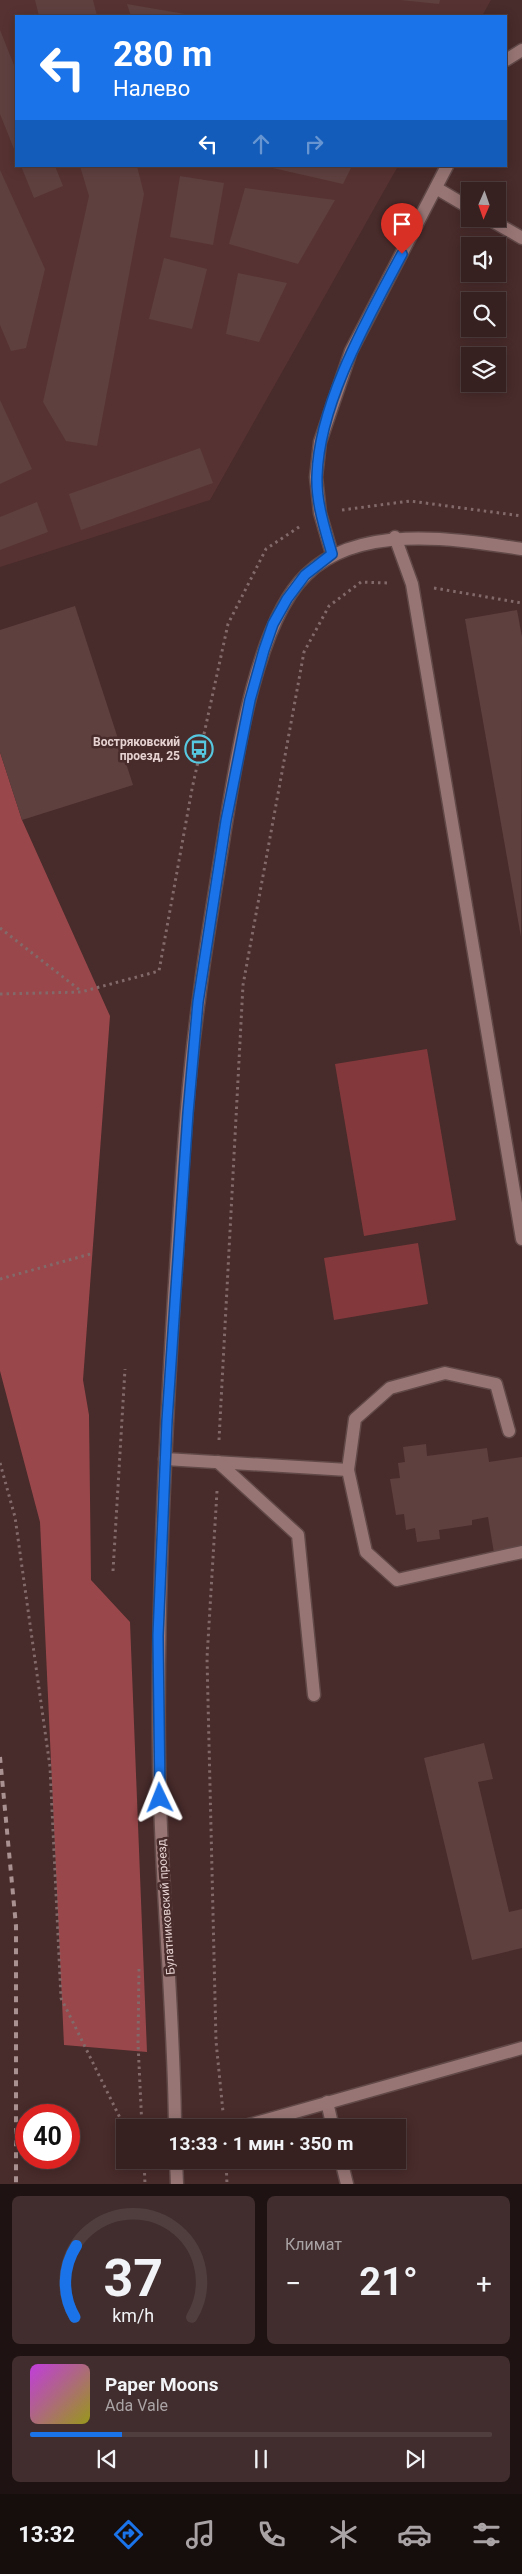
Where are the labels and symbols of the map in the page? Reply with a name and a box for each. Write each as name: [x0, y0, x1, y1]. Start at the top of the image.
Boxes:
north arrow: [461, 182, 506, 228]
pin: [381, 203, 423, 254]
bus stop icon: Востряковский проезд, 25: [184, 734, 214, 764]
place label: Востряковский проезд, 25: [93, 735, 180, 763]
position arrow: [133, 1771, 185, 1823]
street label: Булатниковский проезд: [154, 1839, 178, 1975]
speed limit sign: 40: [15, 2104, 80, 2169]

